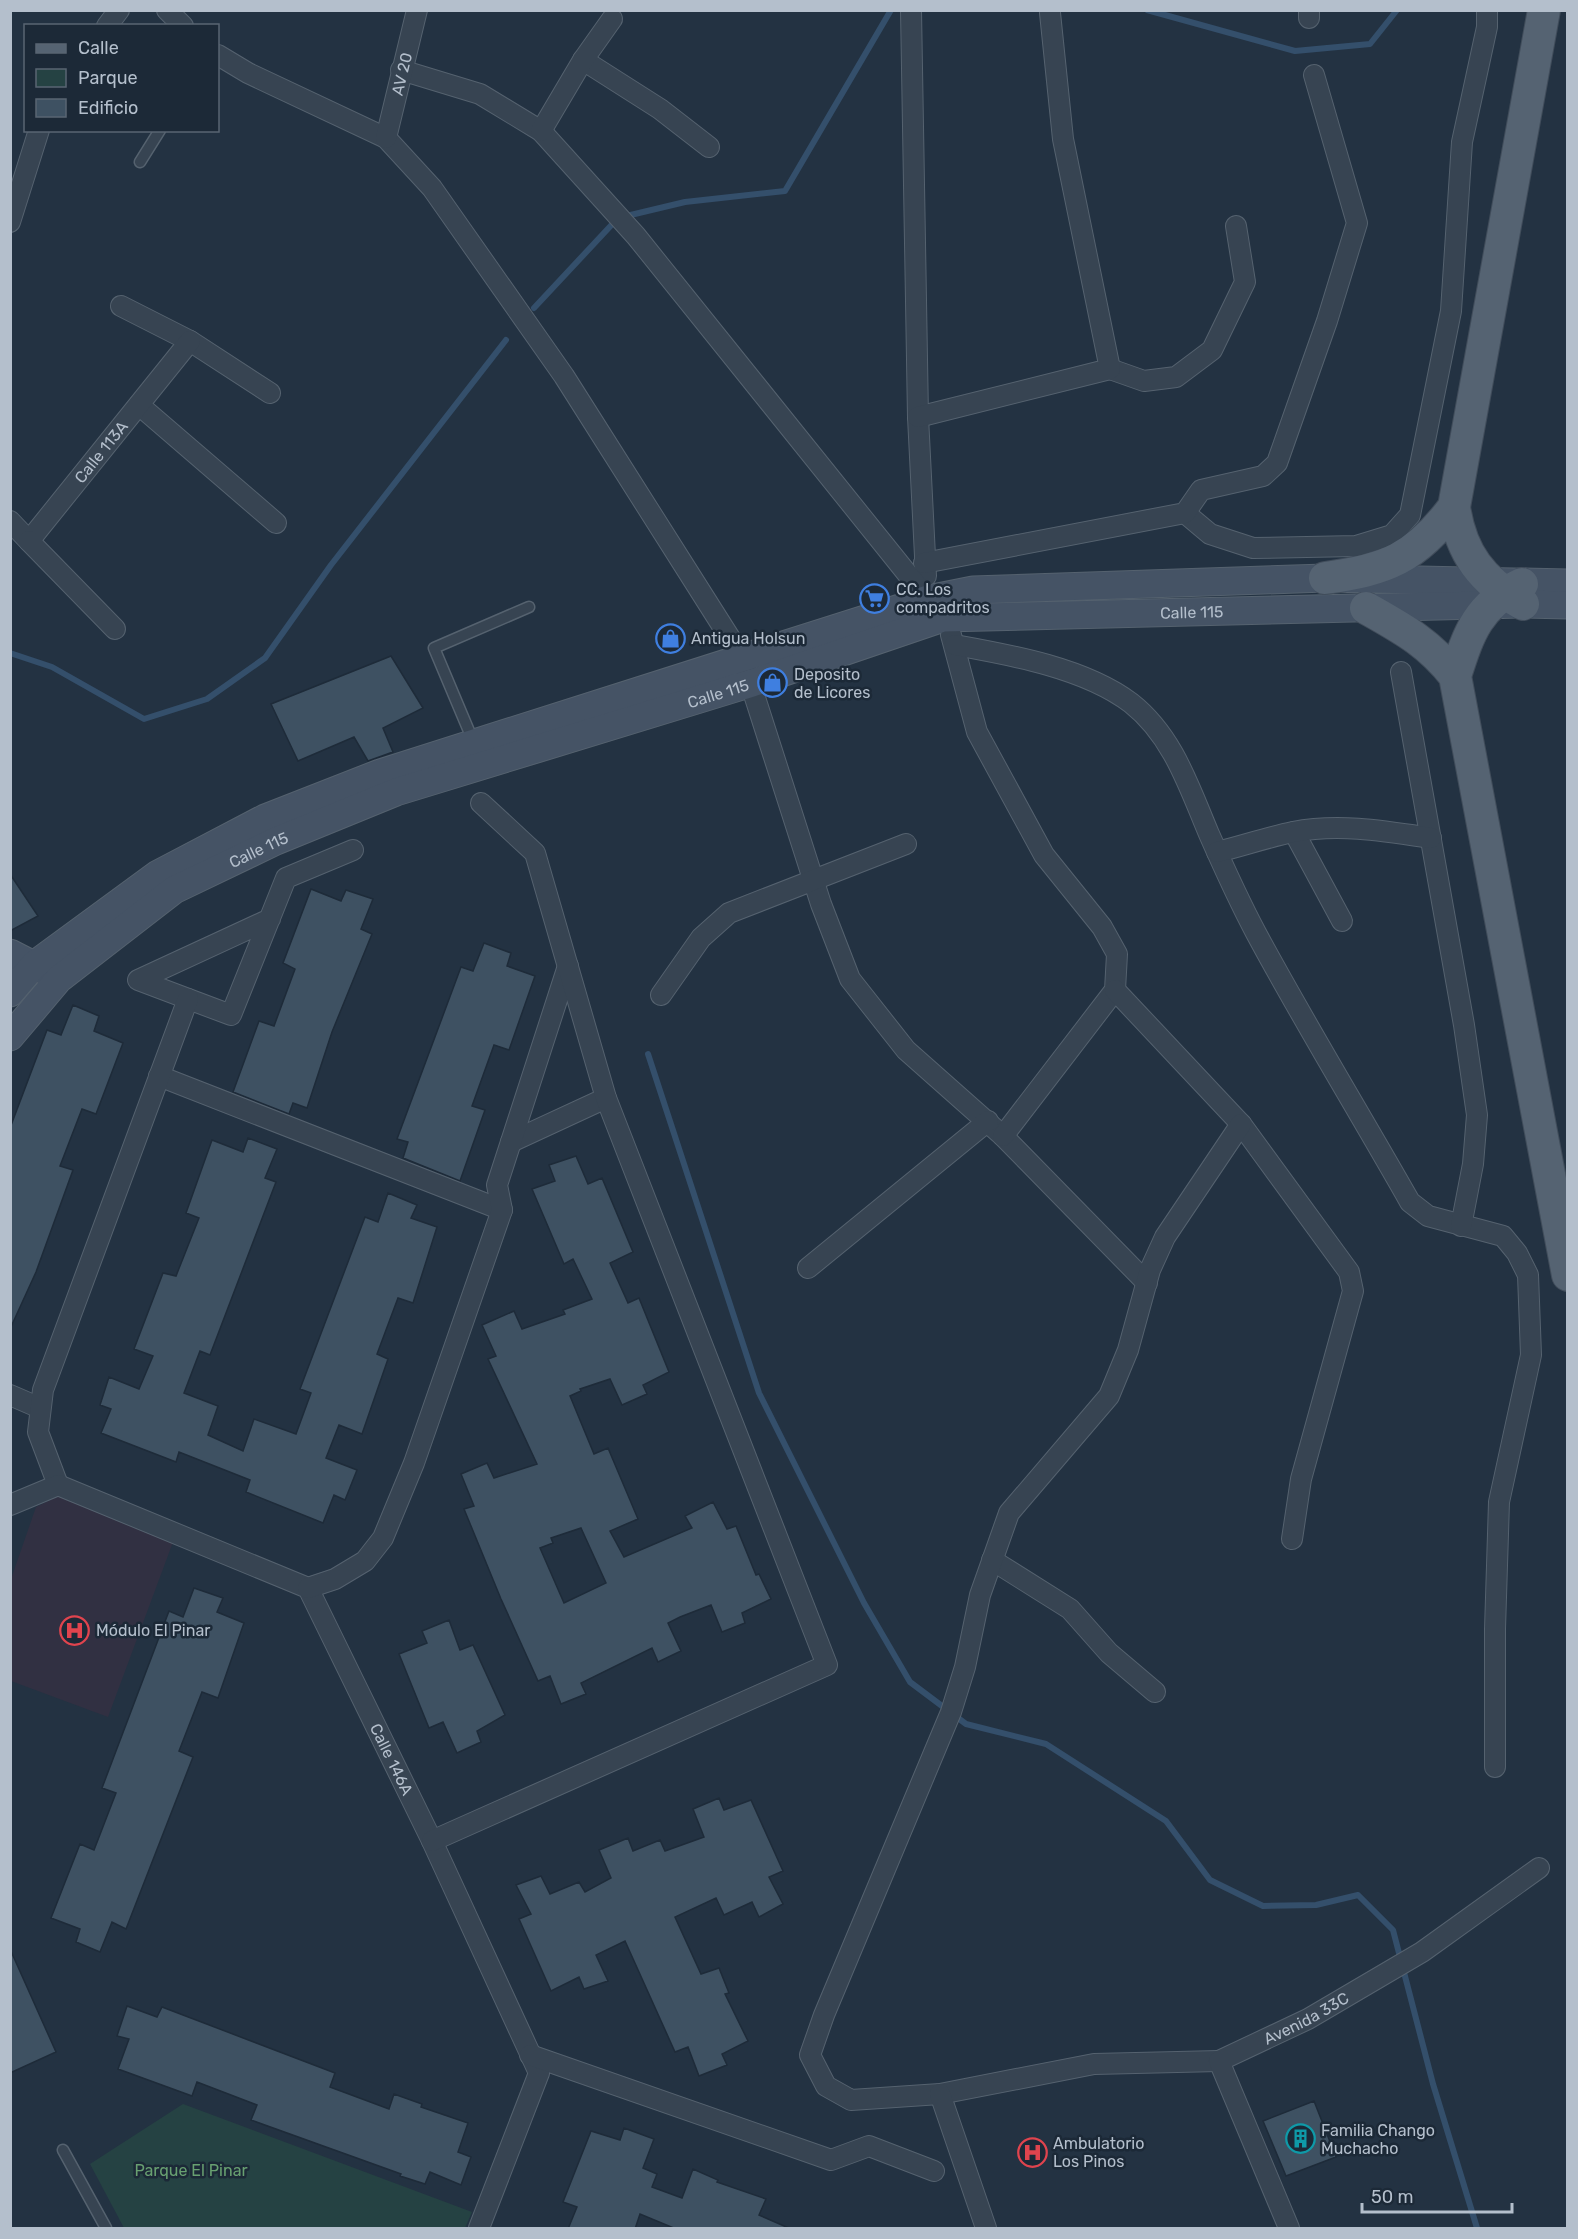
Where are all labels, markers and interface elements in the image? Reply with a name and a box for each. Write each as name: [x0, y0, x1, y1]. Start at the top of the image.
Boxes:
legend: [24, 24, 219, 132]
text: Calle: [78, 37, 119, 59]
street label: AV 20: [388, 51, 416, 97]
text: Parque: [78, 67, 138, 89]
text: Edificio: [78, 97, 138, 119]
street label: Calle 113A: [70, 417, 132, 487]
place label: CC. Los compadritos: [896, 580, 990, 617]
supermarket icon: CC. Los compadritos: [859, 582, 891, 614]
street label: Calle 115: [1160, 602, 1224, 623]
shop icon: Antigua Holsun: [654, 622, 686, 654]
place label: Antigua Holsun: [691, 629, 805, 648]
place label: Deposito de Licores: [794, 665, 870, 702]
shop icon: Deposito de Licores: [757, 667, 789, 699]
street label: Calle 115: [685, 675, 751, 712]
street label: Calle 115: [226, 828, 291, 872]
hospital icon: Módulo El Pinar: [59, 1614, 91, 1646]
place label: Módulo El Pinar: [96, 1621, 210, 1640]
street label: Calle 146A: [366, 1720, 417, 1799]
street label: Avenida 33C: [1261, 1988, 1352, 2049]
place label: Familia Chango Muchacho: [1321, 2121, 1435, 2158]
building icon: Familia Chango Muchacho: [1284, 2123, 1316, 2155]
place label: Ambulatorio Los Pinos: [1053, 2134, 1144, 2171]
hospital icon: Ambulatorio Los Pinos: [1016, 2136, 1048, 2168]
park label: Parque El Pinar: [134, 2161, 248, 2180]
scale bar: [1362, 2176, 1512, 2214]
text: 50 m: [1371, 2186, 1414, 2208]

